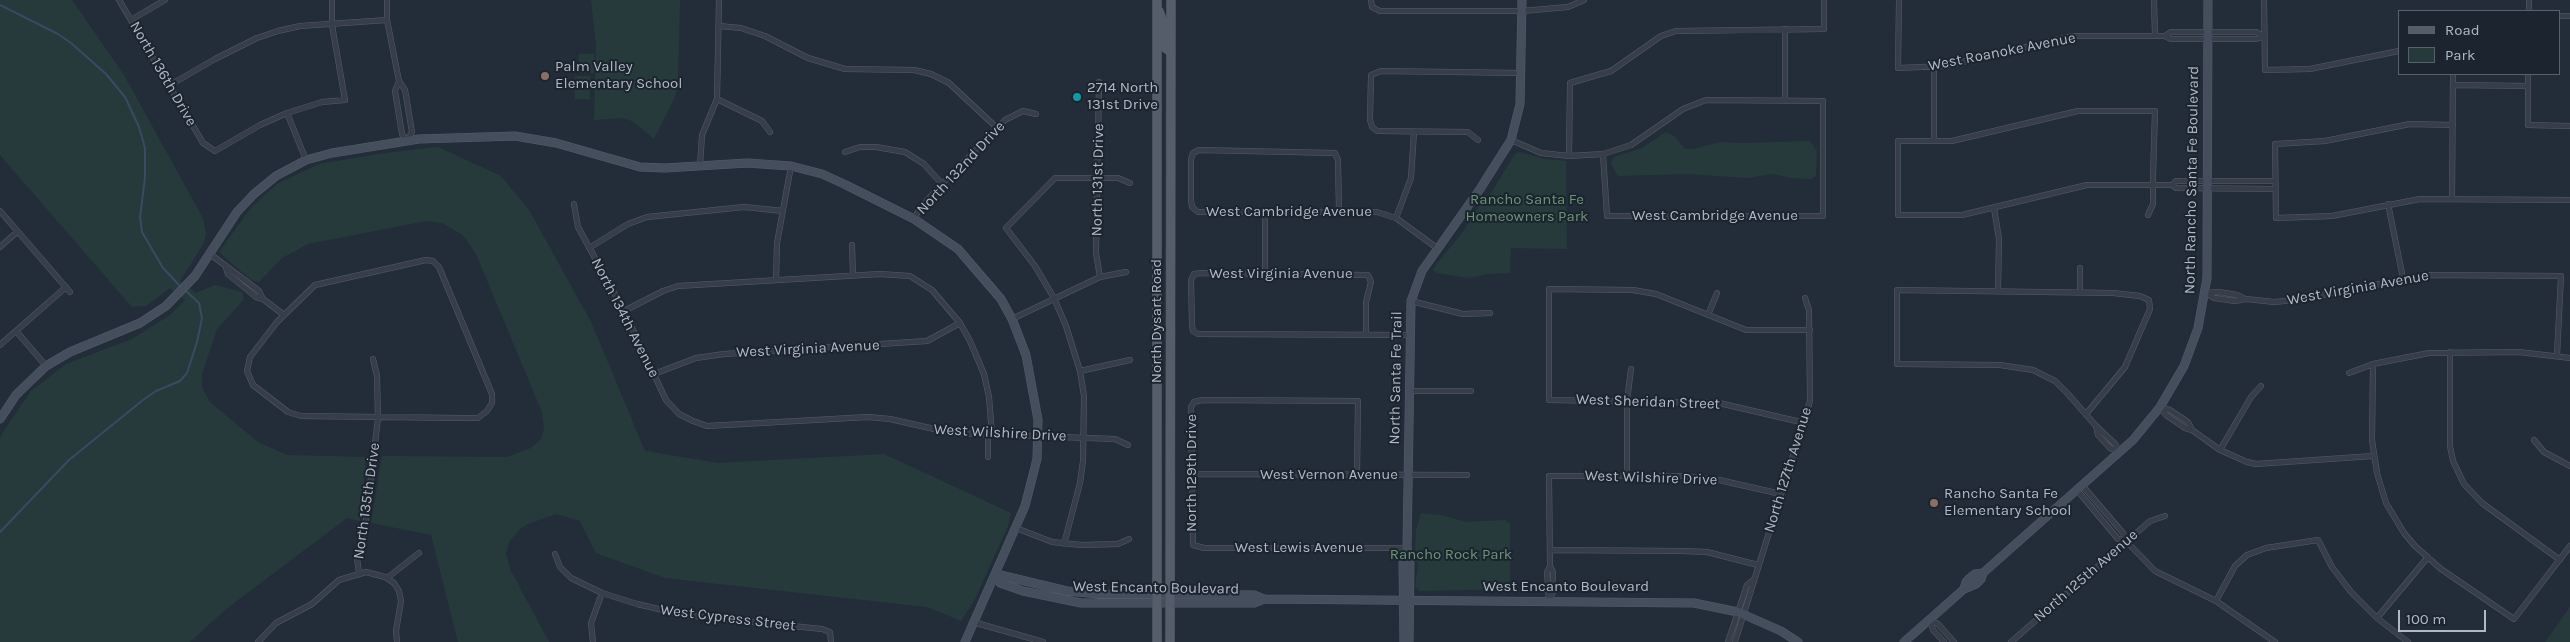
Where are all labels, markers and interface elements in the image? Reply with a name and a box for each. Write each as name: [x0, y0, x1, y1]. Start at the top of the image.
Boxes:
legend: [2398, 10, 2560, 75]
street label: North 136th Drive: [126, 18, 200, 130]
text: Road: [2445, 21, 2480, 39]
street label: West Roanoke Avenue: [1927, 29, 2077, 75]
text: Park: [2445, 46, 2475, 64]
place label: Palm Valley Elementary School: [555, 58, 682, 93]
street label: North Rancho Santa Fe Boulevard: [2181, 66, 2203, 294]
marker: Palm Valley Elementary School: [539, 70, 551, 82]
place label: 2714 North 131st Drive: [1087, 79, 1158, 114]
marker: 2714 North 131st Drive: [1071, 91, 1083, 103]
street label: North 132nd Drive: [913, 118, 1009, 218]
street label: North 131st Drive: [1088, 123, 1108, 237]
park label: Rancho Santa Fe Homeowners Park: [1465, 191, 1589, 226]
street label: West Cambridge Avenue: [1206, 203, 1372, 221]
street label: West Cambridge Avenue: [1632, 207, 1798, 225]
street label: North 134th Avenue: [587, 255, 663, 381]
street label: North Dysart Road: [1148, 259, 1166, 383]
street label: West Virginia Avenue: [1209, 265, 1353, 283]
street label: West Virginia Avenue: [2286, 267, 2430, 309]
street label: North Santa Fe Trail: [1386, 311, 1406, 445]
street label: West Virginia Avenue: [736, 336, 880, 362]
street label: West Sheridan Street: [1576, 390, 1720, 414]
street label: North 127th Avenue: [1760, 405, 1816, 535]
street label: North 129th Drive: [1183, 414, 1201, 532]
street label: West Wilshire Drive: [933, 421, 1067, 445]
street label: North 135th Drive: [350, 441, 384, 561]
street label: West Vernon Avenue: [1260, 466, 1398, 484]
street label: West Wilshire Drive: [1584, 467, 1718, 489]
place label: Rancho Santa Fe Elementary School: [1944, 485, 2071, 520]
marker: Rancho Santa Fe Elementary School: [1928, 497, 1940, 509]
street label: North 125th Avenue: [2030, 526, 2142, 626]
street label: West Lewis Avenue: [1235, 539, 1363, 557]
park label: Rancho Rock Park: [1390, 546, 1512, 564]
street label: West Encanto Boulevard: [1073, 578, 1239, 598]
street label: West Encanto Boulevard: [1483, 578, 1649, 596]
scale bar: [2400, 600, 2488, 632]
street label: West Cypress Street: [659, 601, 797, 635]
text: 100 m: [2406, 610, 2446, 628]

